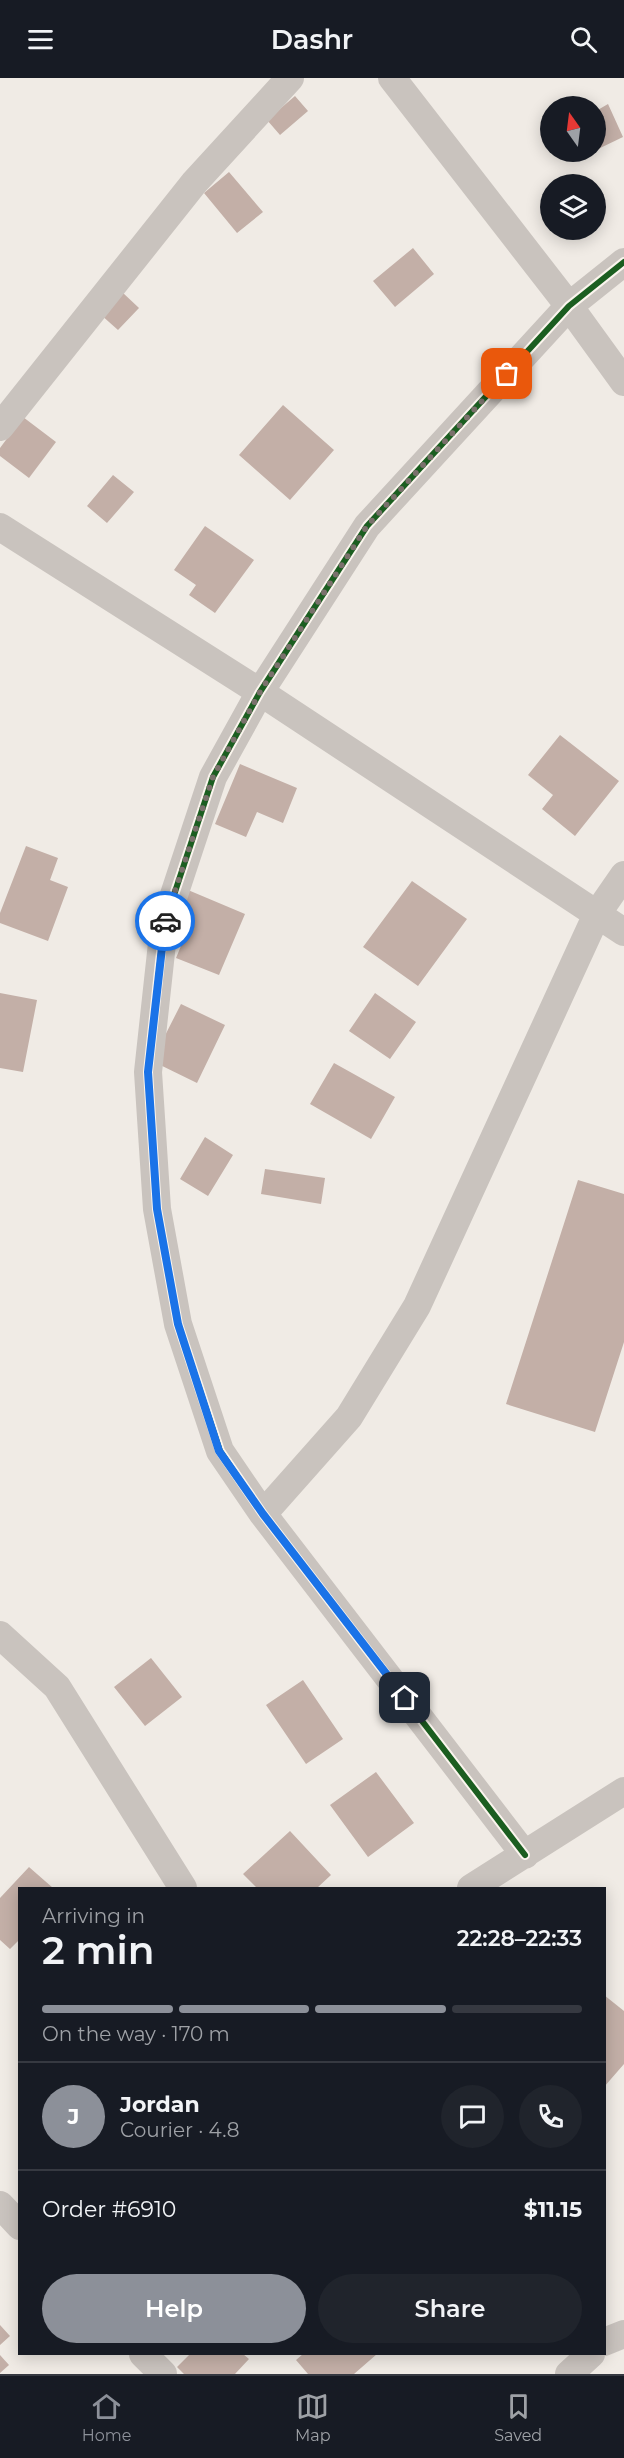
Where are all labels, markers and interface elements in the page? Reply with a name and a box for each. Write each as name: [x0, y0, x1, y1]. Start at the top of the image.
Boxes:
icon: menu: [24, 23, 57, 56]
text: Dashr: [271, 23, 353, 56]
icon: search: [567, 23, 600, 56]
north arrow: [540, 96, 606, 162]
map controls: [540, 96, 606, 240]
button: layers: [540, 174, 606, 240]
pin: [481, 348, 532, 399]
icon: bag: [490, 357, 523, 390]
courier: [135, 891, 195, 951]
icon: car: [149, 905, 182, 938]
pin: [379, 1672, 430, 1723]
icon: home: [388, 1681, 421, 1714]
text: Arriving in: [42, 1904, 145, 1928]
text: 22:28–22:33: [457, 1925, 582, 1952]
text: 2 min: [42, 1926, 155, 1974]
text: On the way · 170 m: [42, 2022, 230, 2046]
button: chat: [441, 2085, 504, 2148]
button: phone: [519, 2085, 582, 2148]
text: Jordan: [120, 2091, 200, 2118]
text: J: [68, 2103, 79, 2130]
text: Courier · 4.8: [120, 2118, 239, 2142]
text: Order #6910: [42, 2196, 176, 2223]
text: $11.15: [524, 2196, 582, 2223]
button: Help: [42, 2274, 306, 2343]
button: Share: [318, 2274, 582, 2343]
tab: Home: [82, 2390, 131, 2445]
tab: Map: [295, 2390, 331, 2445]
tab: Saved: [494, 2390, 542, 2445]

